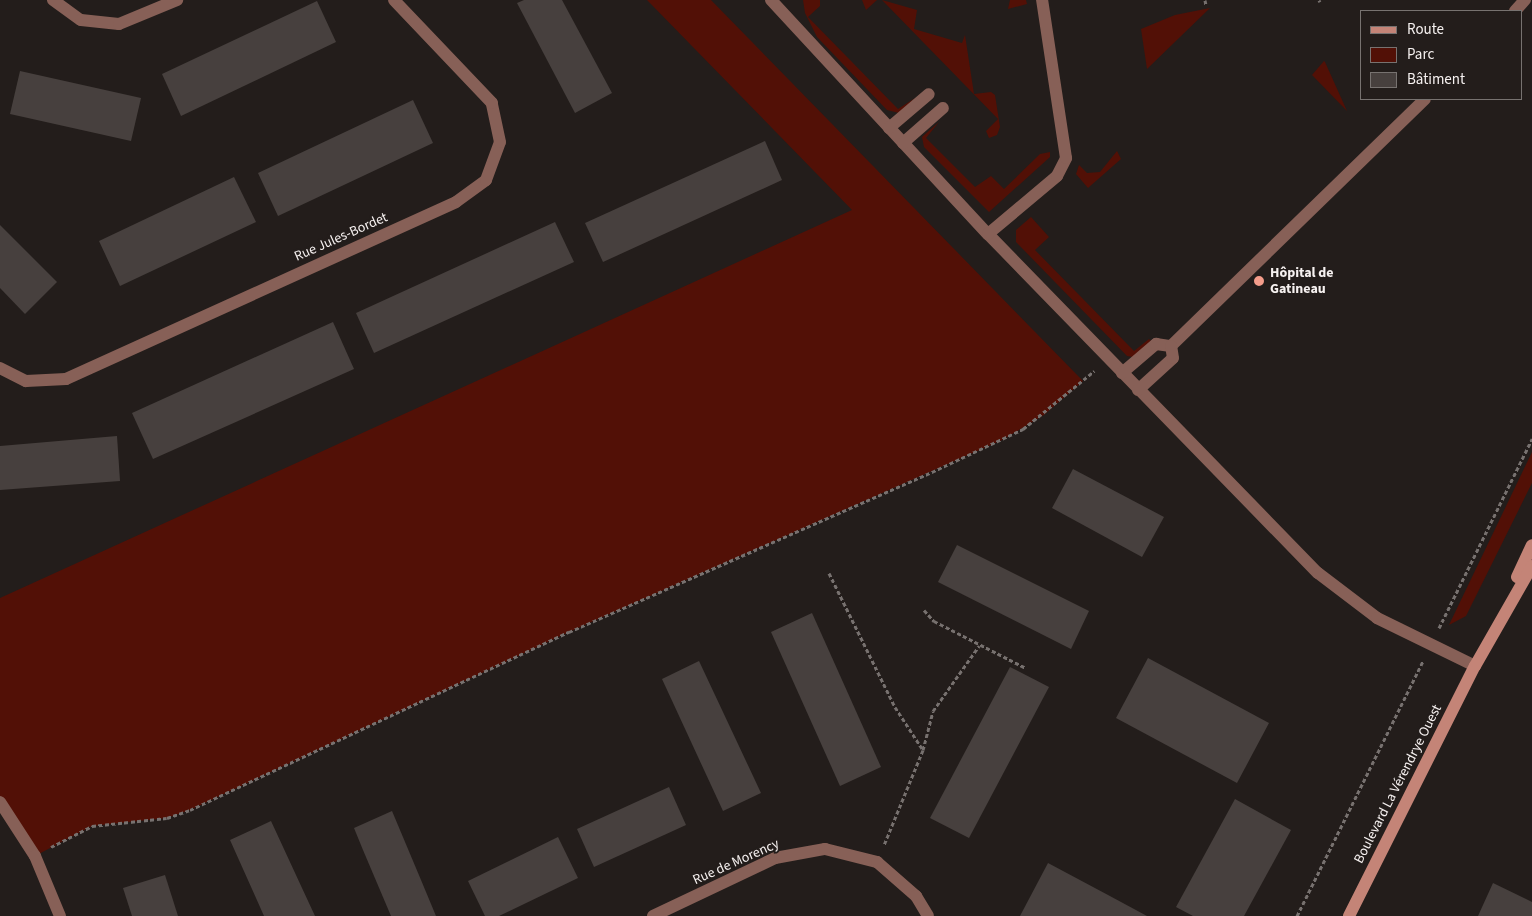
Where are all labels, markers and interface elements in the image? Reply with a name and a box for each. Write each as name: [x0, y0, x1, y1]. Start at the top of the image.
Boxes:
legend: [1360, 10, 1522, 100]
text: Route: [1407, 19, 1444, 40]
text: Parc: [1407, 44, 1434, 65]
text: Bâtiment: [1407, 69, 1465, 90]
street label: Rue Jules-Bordet: [292, 209, 390, 265]
place label: Hôpital de Gatineau: [1270, 265, 1334, 298]
marker: Hôpital de Gatineau: [1252, 274, 1266, 288]
street label: Boulevard La Vérendrye Ouest: [1351, 702, 1445, 866]
street label: Rue de Morency: [690, 835, 782, 889]

